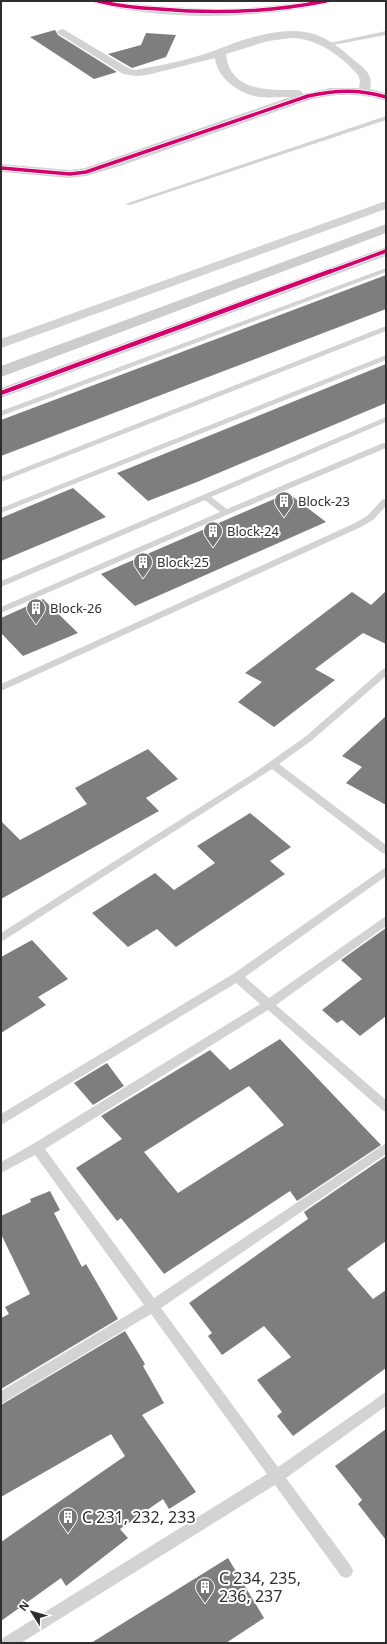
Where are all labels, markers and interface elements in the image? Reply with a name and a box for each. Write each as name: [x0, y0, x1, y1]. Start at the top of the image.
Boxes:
building icon: Block-23: [273, 490, 295, 518]
place label: Block-23: [298, 492, 350, 510]
building icon: Block-24: [202, 520, 224, 548]
place label: Block-24: [227, 522, 279, 540]
building icon: Block-25: [132, 551, 154, 579]
place label: Block-25: [157, 553, 209, 571]
building icon: Block-26: [25, 597, 47, 625]
place label: Block-26: [50, 599, 102, 617]
building icon: C 231, 232, 233: [57, 1506, 79, 1534]
place label: C 231, 232, 233: [82, 1506, 196, 1528]
place label: C 234, 235, 236, 237: [219, 1567, 301, 1607]
building icon: C 234, 235, 236, 237: [194, 1576, 216, 1604]
north arrow: [12, 1592, 52, 1632]
text: N: [15, 1598, 32, 1614]

